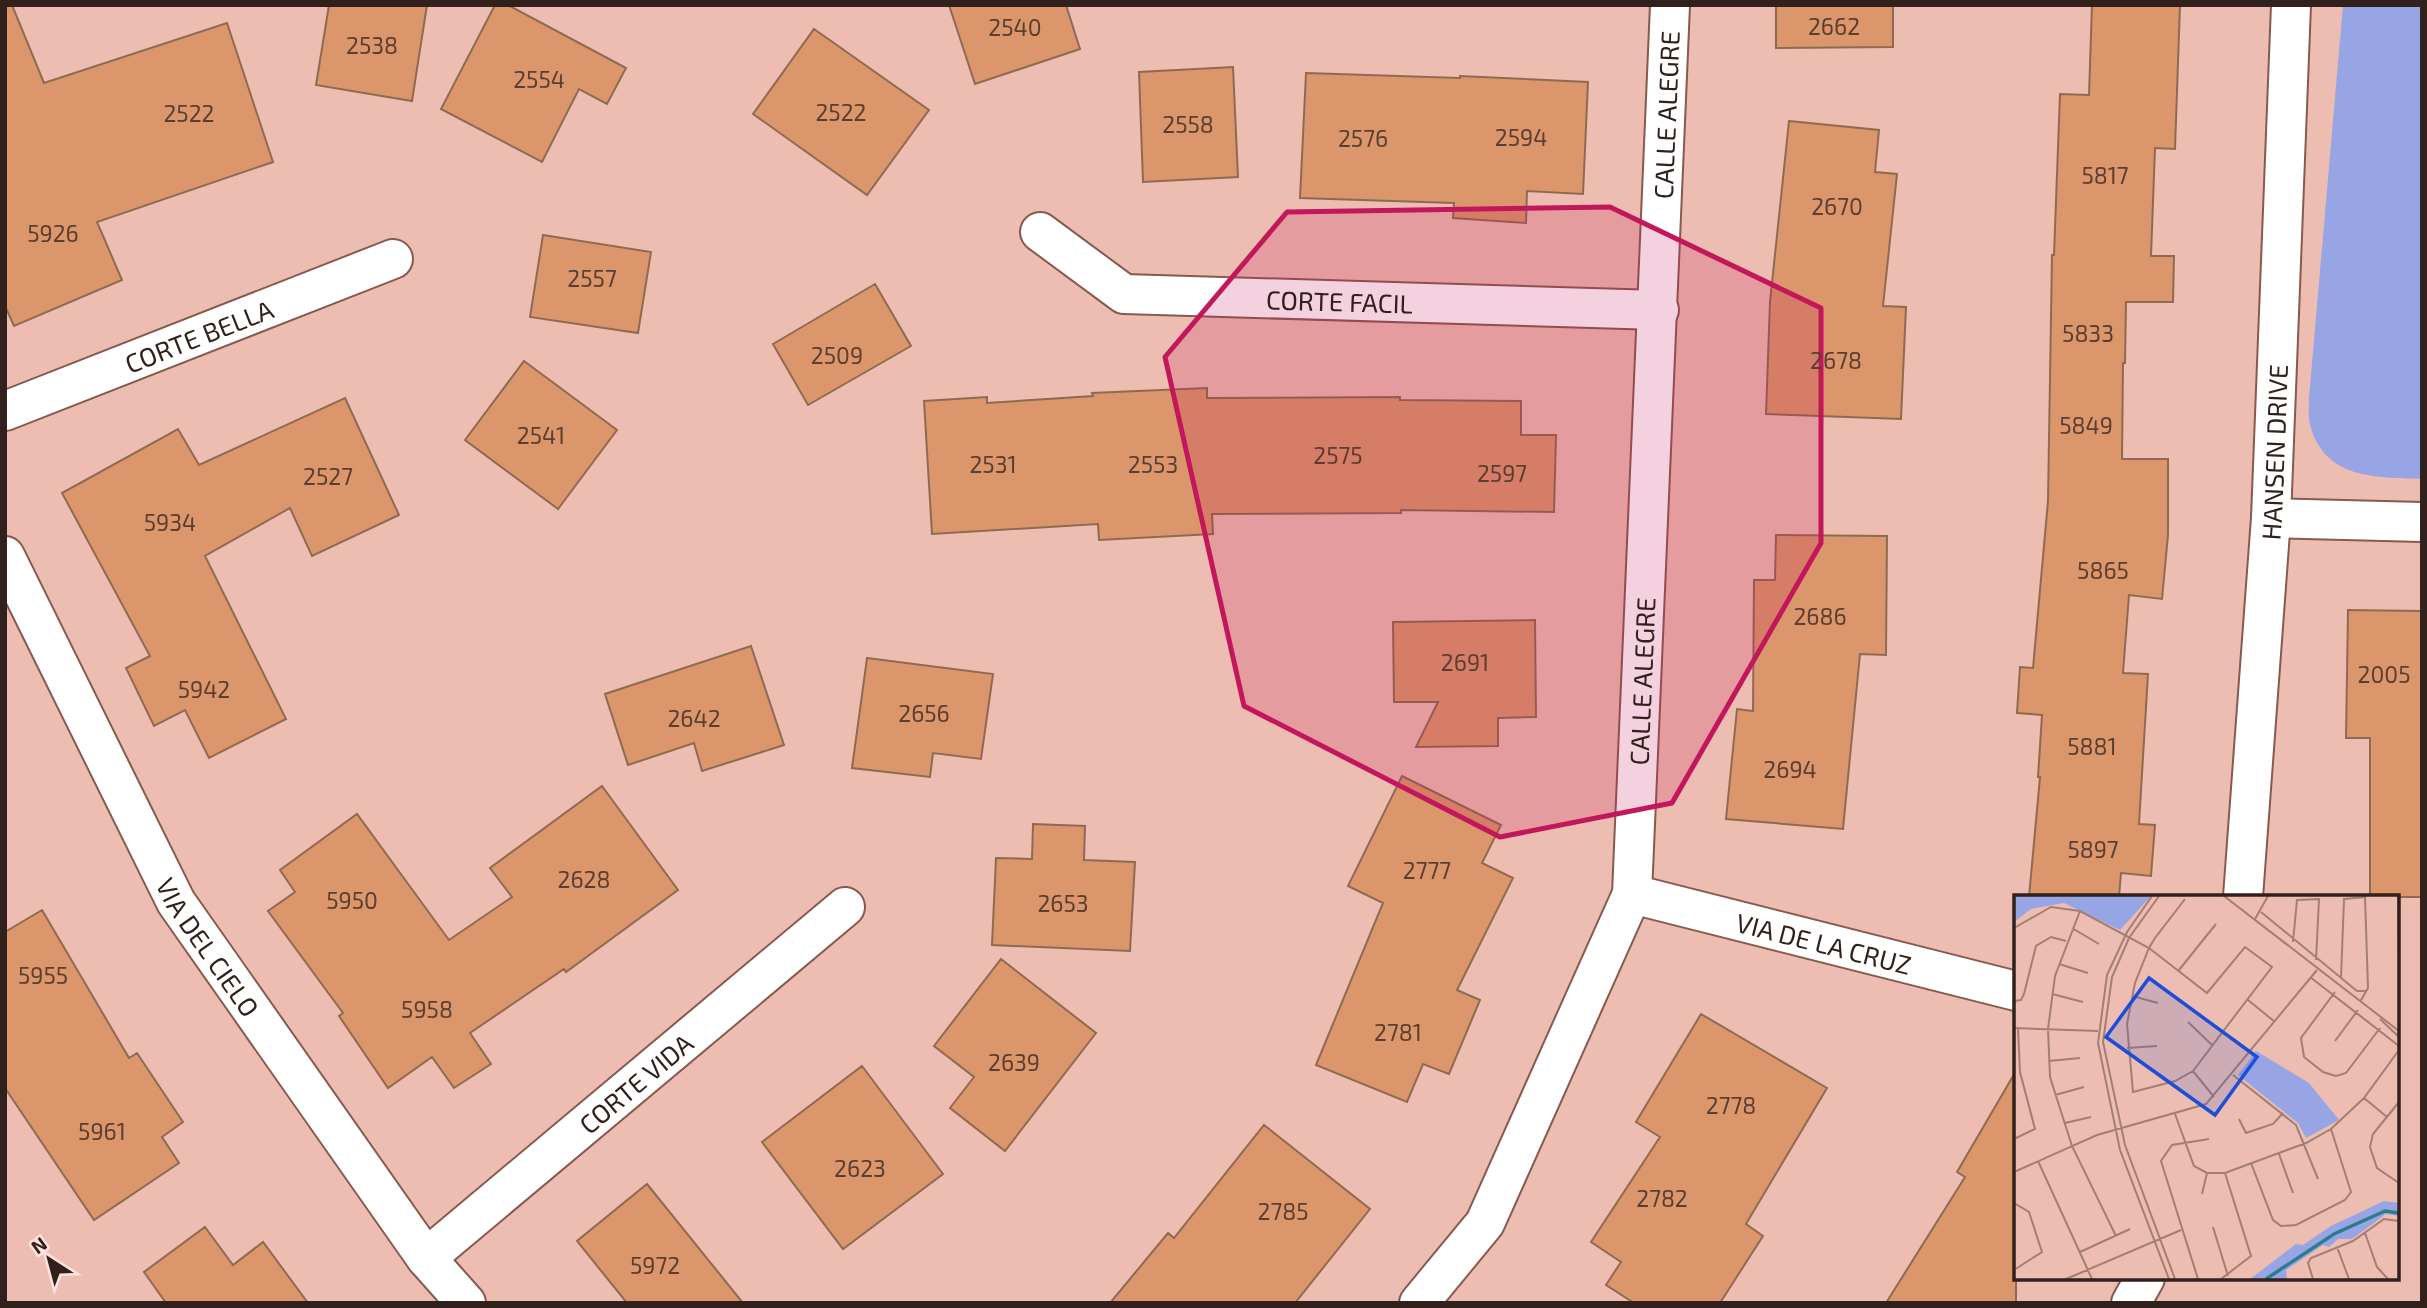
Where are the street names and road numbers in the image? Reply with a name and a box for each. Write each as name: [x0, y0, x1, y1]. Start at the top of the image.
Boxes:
street label: CALLE ALEGRE: [1646, 30, 1684, 200]
street label: CORTE FACIL: [1266, 283, 1413, 318]
street label: CORTE BELLA: [120, 292, 277, 378]
street label: HANSEN DRIVE: [2254, 364, 2292, 541]
street label: CALLE ALEGRE: [1622, 596, 1660, 766]
street label: VIA DEL CIELO: [151, 872, 267, 1022]
street label: VIA DE LA CRUZ: [1733, 905, 1915, 979]
street label: CORTE VIDA: [572, 1026, 698, 1139]

